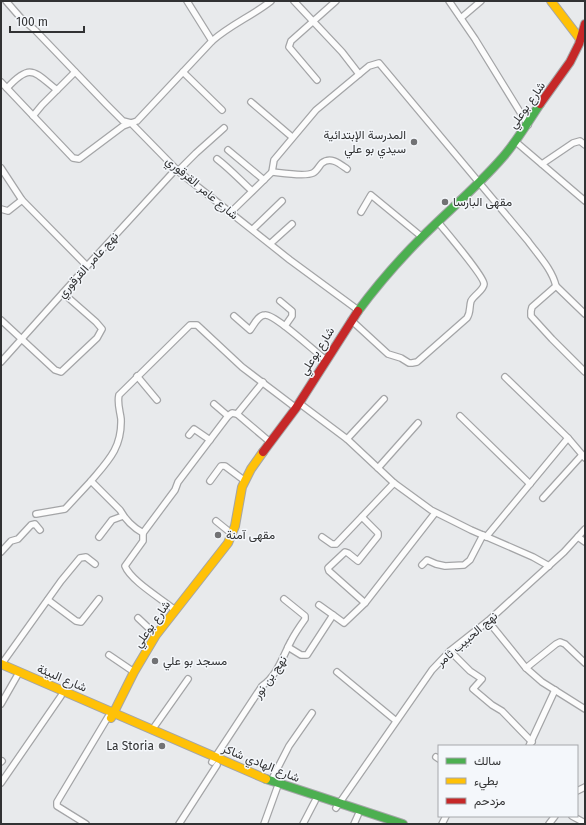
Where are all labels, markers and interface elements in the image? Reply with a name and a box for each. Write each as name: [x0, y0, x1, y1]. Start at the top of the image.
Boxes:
scale bar: [10, 8, 84, 34]
text: 100 m: [16, 15, 48, 29]
street label: شارع بوعلي: [506, 79, 551, 133]
place label: المدرسة الإبتدائية سيدي بو علي: [324, 128, 406, 159]
marker: المدرسة الإبتدائية سيدي بو علي: [409, 137, 419, 147]
street label: شارع عامر القرقوري: [161, 154, 241, 225]
place label: مقهى البارسا: [453, 195, 512, 210]
marker: مقهى البارسا: [440, 197, 450, 207]
street label: نهج عامر القرقوري: [55, 229, 123, 303]
street label: شارع بوعلي: [297, 324, 340, 379]
place label: مقهى آمنة: [226, 528, 275, 543]
marker: مقهى آمنة: [213, 530, 223, 540]
street label: شارع بوعلي: [131, 598, 176, 652]
street label: نهج الحبيب ثامر: [433, 609, 502, 671]
street label: نهج بن نور: [250, 653, 291, 703]
place label: مسجد بو علي: [163, 654, 227, 671]
marker: مسجد بو علي: [150, 656, 160, 666]
street label: شارع البيئة: [34, 661, 89, 697]
place label: La Storia: [106, 739, 154, 753]
marker: La Storia: [157, 741, 167, 751]
street label: شارع الهادي شاكر: [218, 741, 302, 788]
legend: [438, 745, 578, 817]
text: سالك: [474, 754, 501, 768]
text: بطيء: [474, 774, 498, 791]
text: مزدحم: [474, 794, 505, 809]

